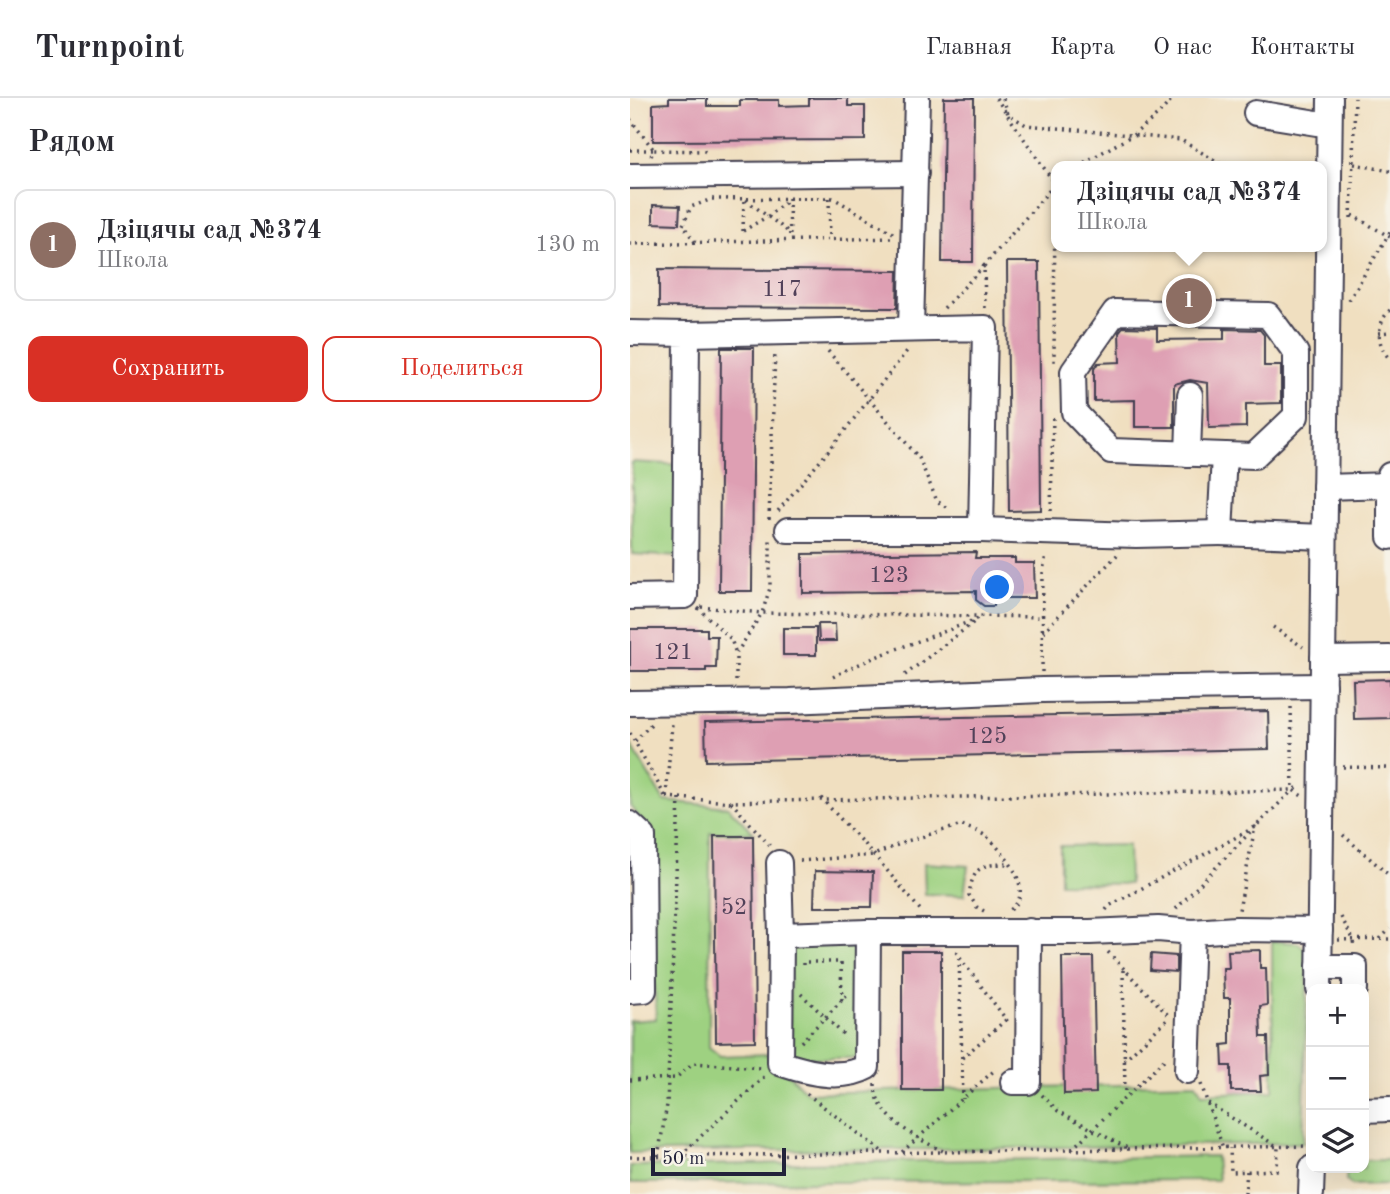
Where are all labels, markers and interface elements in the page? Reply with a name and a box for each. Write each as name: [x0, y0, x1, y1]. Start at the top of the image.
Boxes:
text: Turnpoint: [35, 32, 184, 65]
text: Главная: [926, 36, 1012, 60]
text: Карта: [1050, 36, 1115, 60]
text: О нас: [1153, 36, 1212, 60]
text: Контакты: [1250, 36, 1355, 60]
text: Рядом: [28, 128, 115, 158]
popup: [1051, 161, 1327, 252]
text: Дзіцячы сад №374: [1076, 180, 1302, 206]
text: Школа: [1076, 211, 1148, 234]
text: Дзіцячы сад №374: [97, 218, 322, 244]
text: 1: [46, 233, 60, 256]
text: 130 m: [535, 233, 600, 256]
text: Школа: [97, 249, 168, 272]
pin: 1: [1166, 275, 1212, 327]
house number: 117: [762, 278, 802, 301]
button: Сохранить: [28, 336, 308, 402]
button: Поделиться: [322, 336, 602, 402]
house number: 123: [869, 564, 909, 587]
your location: [980, 570, 1014, 604]
house number: 121: [653, 641, 693, 664]
house number: 125: [967, 725, 1007, 748]
house number: 52: [721, 896, 747, 919]
map controls: [1306, 984, 1369, 1173]
button: +: [1306, 984, 1369, 1047]
button: −: [1306, 1047, 1369, 1110]
button: layers: [1306, 1110, 1369, 1173]
scale bar: [651, 1145, 786, 1177]
text: 50 m: [662, 1150, 704, 1169]

